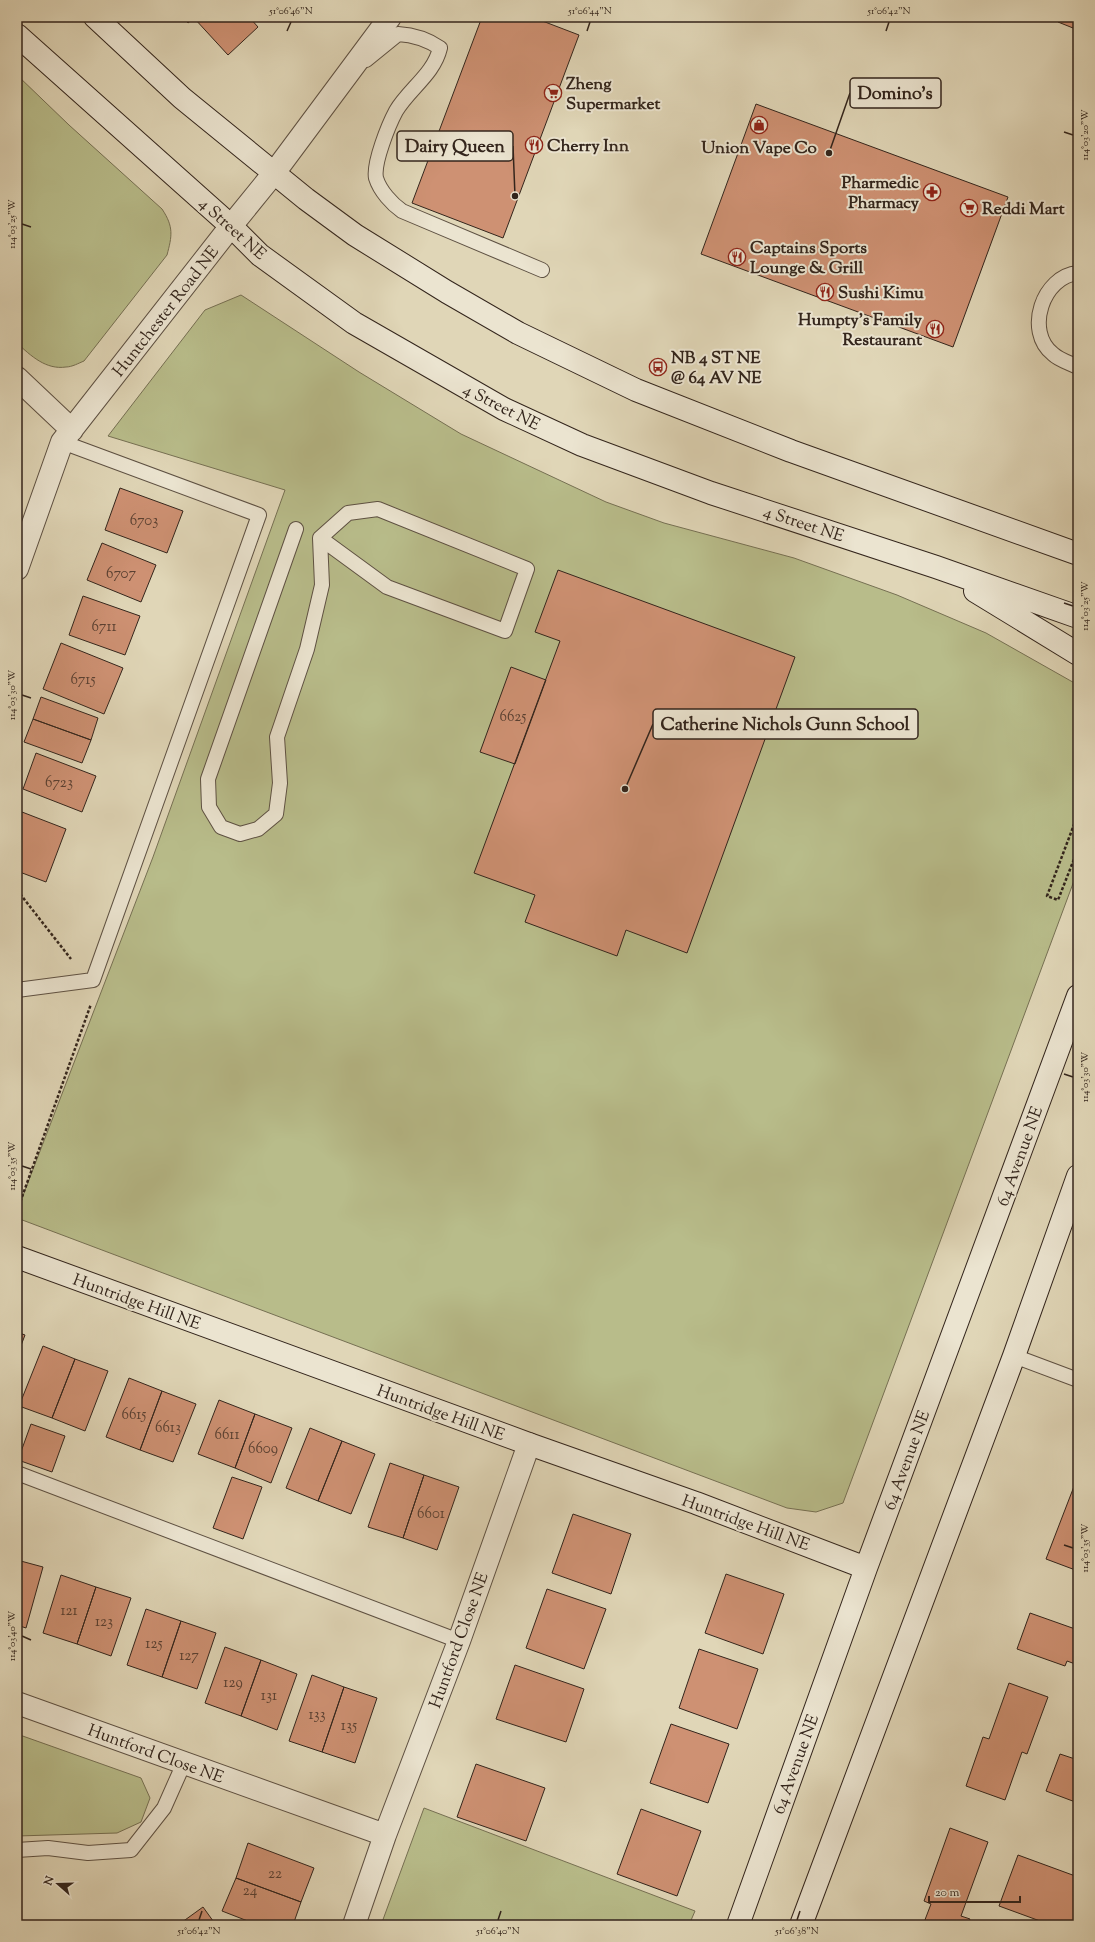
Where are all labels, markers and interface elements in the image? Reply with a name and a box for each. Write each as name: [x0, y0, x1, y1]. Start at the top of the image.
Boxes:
text: 51°06'46"N: [268, 4, 313, 19]
text: 51°06'44"N: [567, 4, 612, 19]
text: 51°06'42"N: [867, 4, 910, 19]
place label: Zheng Supermarket: [566, 73, 660, 117]
callout: Domino's: [850, 78, 941, 108]
text: Domino's: [857, 82, 933, 108]
supermarket icon: Zheng Supermarket: [543, 83, 563, 103]
text: 114°03'20"W: [1078, 110, 1093, 161]
shop icon: Union Vape Co: [749, 115, 769, 135]
callout: Dairy Queen: [397, 131, 513, 161]
text: Dairy Queen: [405, 135, 505, 161]
restaurant icon: Cherry Inn: [524, 135, 544, 155]
place label: Cherry Inn: [547, 135, 630, 159]
place label: Union Vape Co: [701, 137, 817, 161]
place label: Pharmedic Pharmacy: [842, 172, 920, 216]
pharmacy icon: Pharmedic Pharmacy: [922, 182, 942, 202]
street label: 4 Street NE: [193, 193, 271, 266]
supermarket icon: Reddi Mart: [959, 198, 979, 218]
place label: Reddi Mart: [982, 198, 1065, 222]
text: 114°03'25"W: [5, 199, 20, 249]
place label: Captains Sports Lounge & Grill: [750, 237, 867, 281]
street label: Huntchester Road NE: [108, 242, 225, 383]
restaurant icon: Captains Sports Lounge & Grill: [727, 247, 747, 267]
restaurant icon: Sushi Kimu: [815, 282, 835, 302]
place label: Sushi Kimu: [838, 282, 924, 306]
place label: Humpty's Family Restaurant: [798, 309, 923, 353]
restaurant icon: Humpty's Family Restaurant: [925, 319, 945, 339]
place label: NB 4 ST NE @ 64 AV NE: [671, 347, 762, 391]
bus stop icon: NB 4 ST NE @ 64 AV NE: [648, 357, 668, 377]
street label: 4 Street NE: [458, 378, 544, 437]
street label: 4 Street NE: [760, 501, 847, 549]
house number: 6703: [130, 511, 158, 532]
house number: 6707: [106, 564, 137, 585]
text: 114°03'25"W: [1078, 581, 1093, 631]
house number: 6711: [91, 617, 117, 638]
text: 114°03'30"W: [5, 670, 20, 720]
house number: 6715: [70, 670, 96, 691]
house number: 6625: [500, 707, 526, 728]
callout: Catherine Nichols Gunn School: [653, 709, 918, 739]
text: Catherine Nichols Gunn School: [660, 713, 911, 739]
house number: 6723: [45, 773, 73, 794]
text: 114°03'30"W: [1078, 1052, 1093, 1102]
street label: 64 Avenue NE: [992, 1103, 1050, 1210]
text: 114°03'35"W: [5, 1142, 20, 1190]
street label: Huntridge Hill NE: [69, 1269, 204, 1337]
street label: Huntridge Hill NE: [373, 1380, 508, 1448]
house number: 6615: [122, 1405, 147, 1426]
street label: 64 Avenue NE: [879, 1407, 937, 1514]
house number: 6613: [155, 1418, 181, 1439]
house number: 6611: [215, 1425, 239, 1446]
house number: 6609: [248, 1439, 278, 1460]
street label: Huntridge Hill NE: [678, 1490, 813, 1558]
house number: 6601: [417, 1504, 445, 1525]
text: 114°03'35"W: [1078, 1524, 1093, 1572]
street label: Huntford Close NE: [424, 1569, 496, 1712]
house number: 121: [60, 1601, 78, 1622]
text: 114°03'40"W: [5, 1611, 20, 1661]
house number: 123: [95, 1612, 113, 1633]
house number: 125: [145, 1634, 163, 1655]
house number: 127: [179, 1646, 199, 1667]
house number: 129: [223, 1673, 243, 1694]
house number: 131: [261, 1686, 277, 1707]
house number: 133: [308, 1705, 326, 1726]
street label: 64 Avenue NE: [768, 1711, 826, 1818]
house number: 135: [341, 1716, 357, 1737]
street label: Huntford Close NE: [84, 1719, 227, 1791]
north arrow: [38, 1864, 78, 1904]
house number: 22: [268, 1864, 282, 1885]
text: N: [40, 1874, 59, 1889]
scale bar: [929, 1878, 1020, 1904]
house number: 24: [243, 1881, 258, 1902]
text: 20 m: [935, 1884, 960, 1902]
text: 51°06'42"N: [177, 1924, 220, 1939]
text: 51°06'40"N: [475, 1924, 520, 1939]
text: 51°06'38"N: [774, 1924, 819, 1939]

